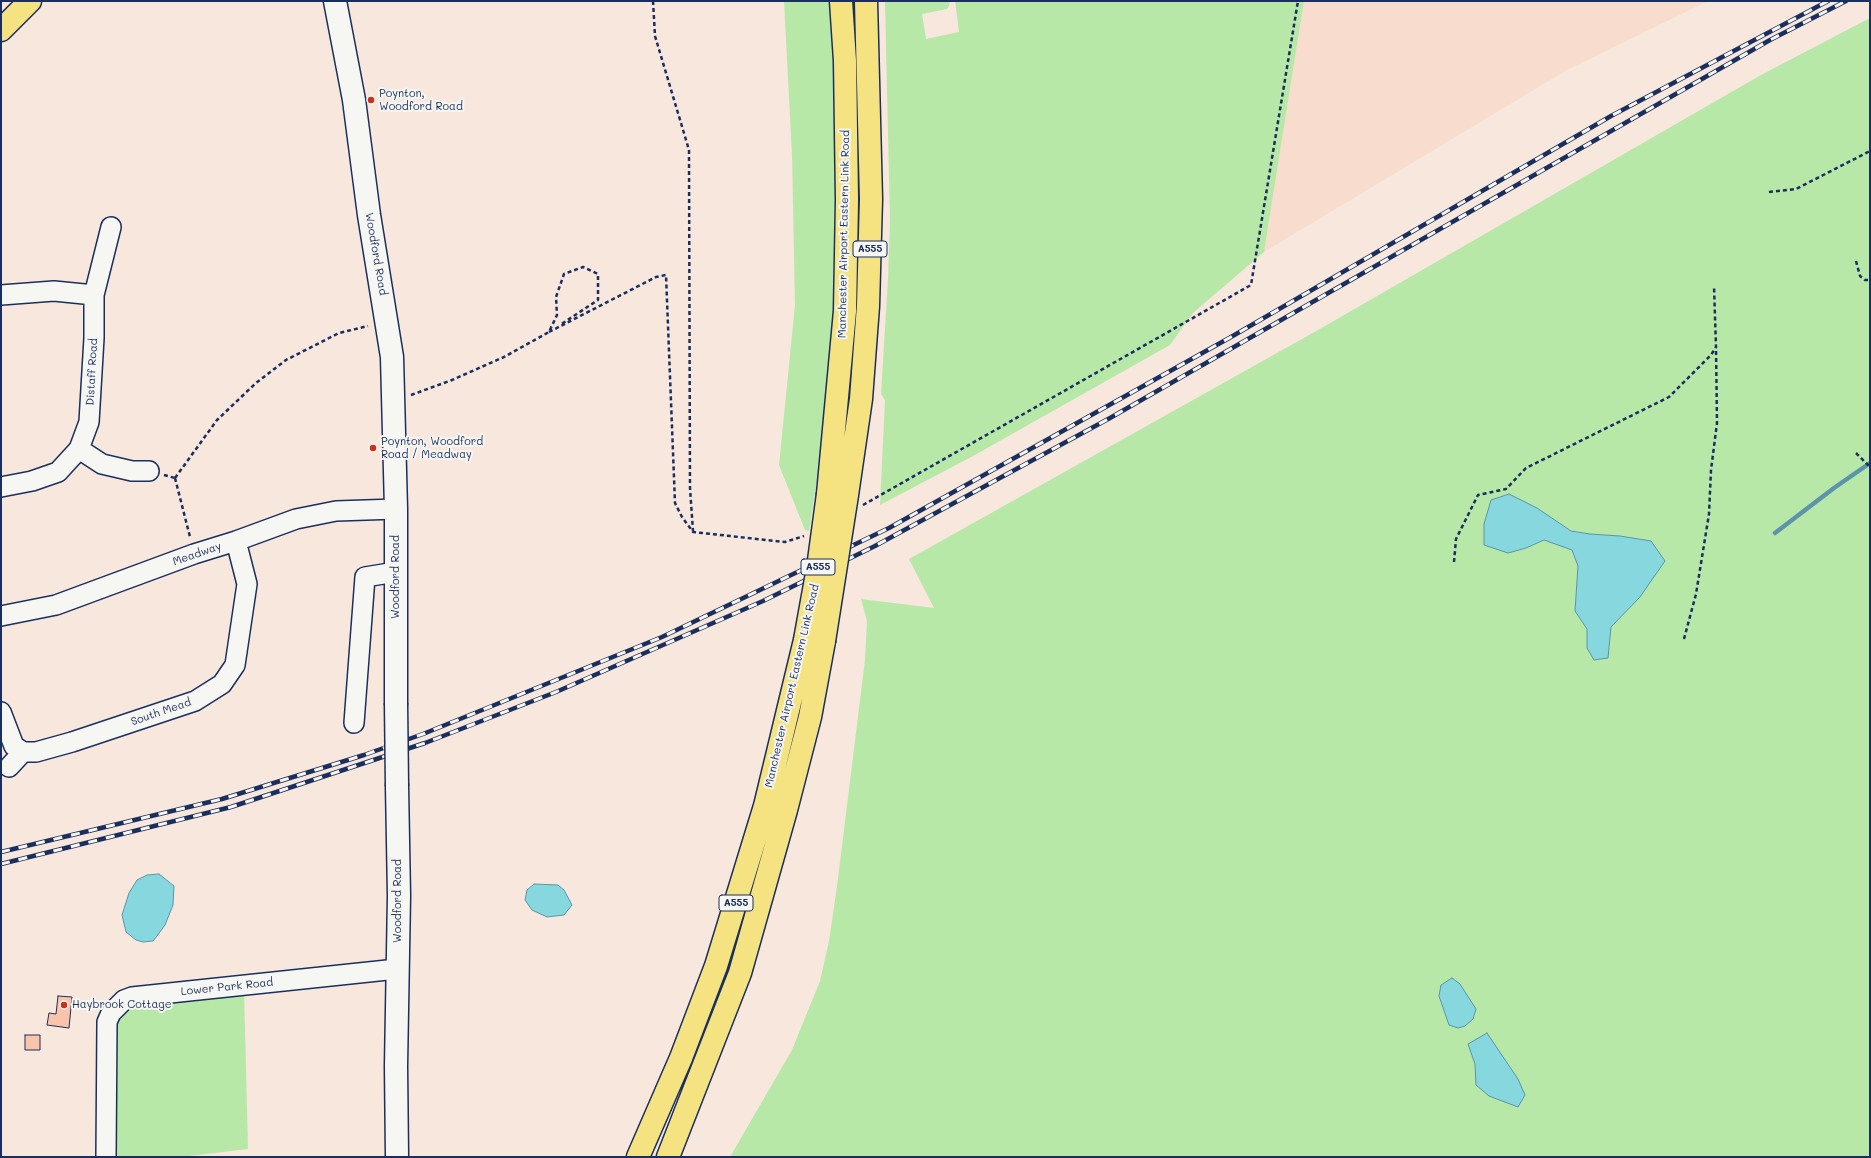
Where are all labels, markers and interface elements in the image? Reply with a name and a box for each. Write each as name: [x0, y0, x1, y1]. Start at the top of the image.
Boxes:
place label: Poynton, Woodford Road: [379, 87, 463, 113]
marker: Poynton, Woodford Road: [366, 95, 376, 105]
street label: Manchester Airport Eastern Link Road: [836, 130, 852, 338]
street label: Woodford Road: [362, 212, 390, 296]
road number: A555: [853, 241, 887, 257]
street label: Distaff Road: [84, 338, 100, 406]
place label: Poynton, Woodford Road / Meadway: [381, 435, 483, 461]
marker: Poynton, Woodford Road / Meadway: [368, 443, 378, 453]
street label: Woodford Road: [389, 535, 403, 619]
street label: Meadway: [171, 540, 223, 568]
road number: A555: [801, 559, 835, 575]
street label: Manchester Airport Eastern Link Road: [762, 583, 822, 789]
street label: South Mead: [129, 696, 193, 728]
street label: Woodford Road: [391, 859, 405, 943]
road number: A555: [719, 895, 753, 911]
street label: Lower Park Road: [180, 976, 274, 998]
place label: Haybrook Cottage: [72, 998, 171, 1012]
marker: Haybrook Cottage: [59, 1000, 69, 1010]

